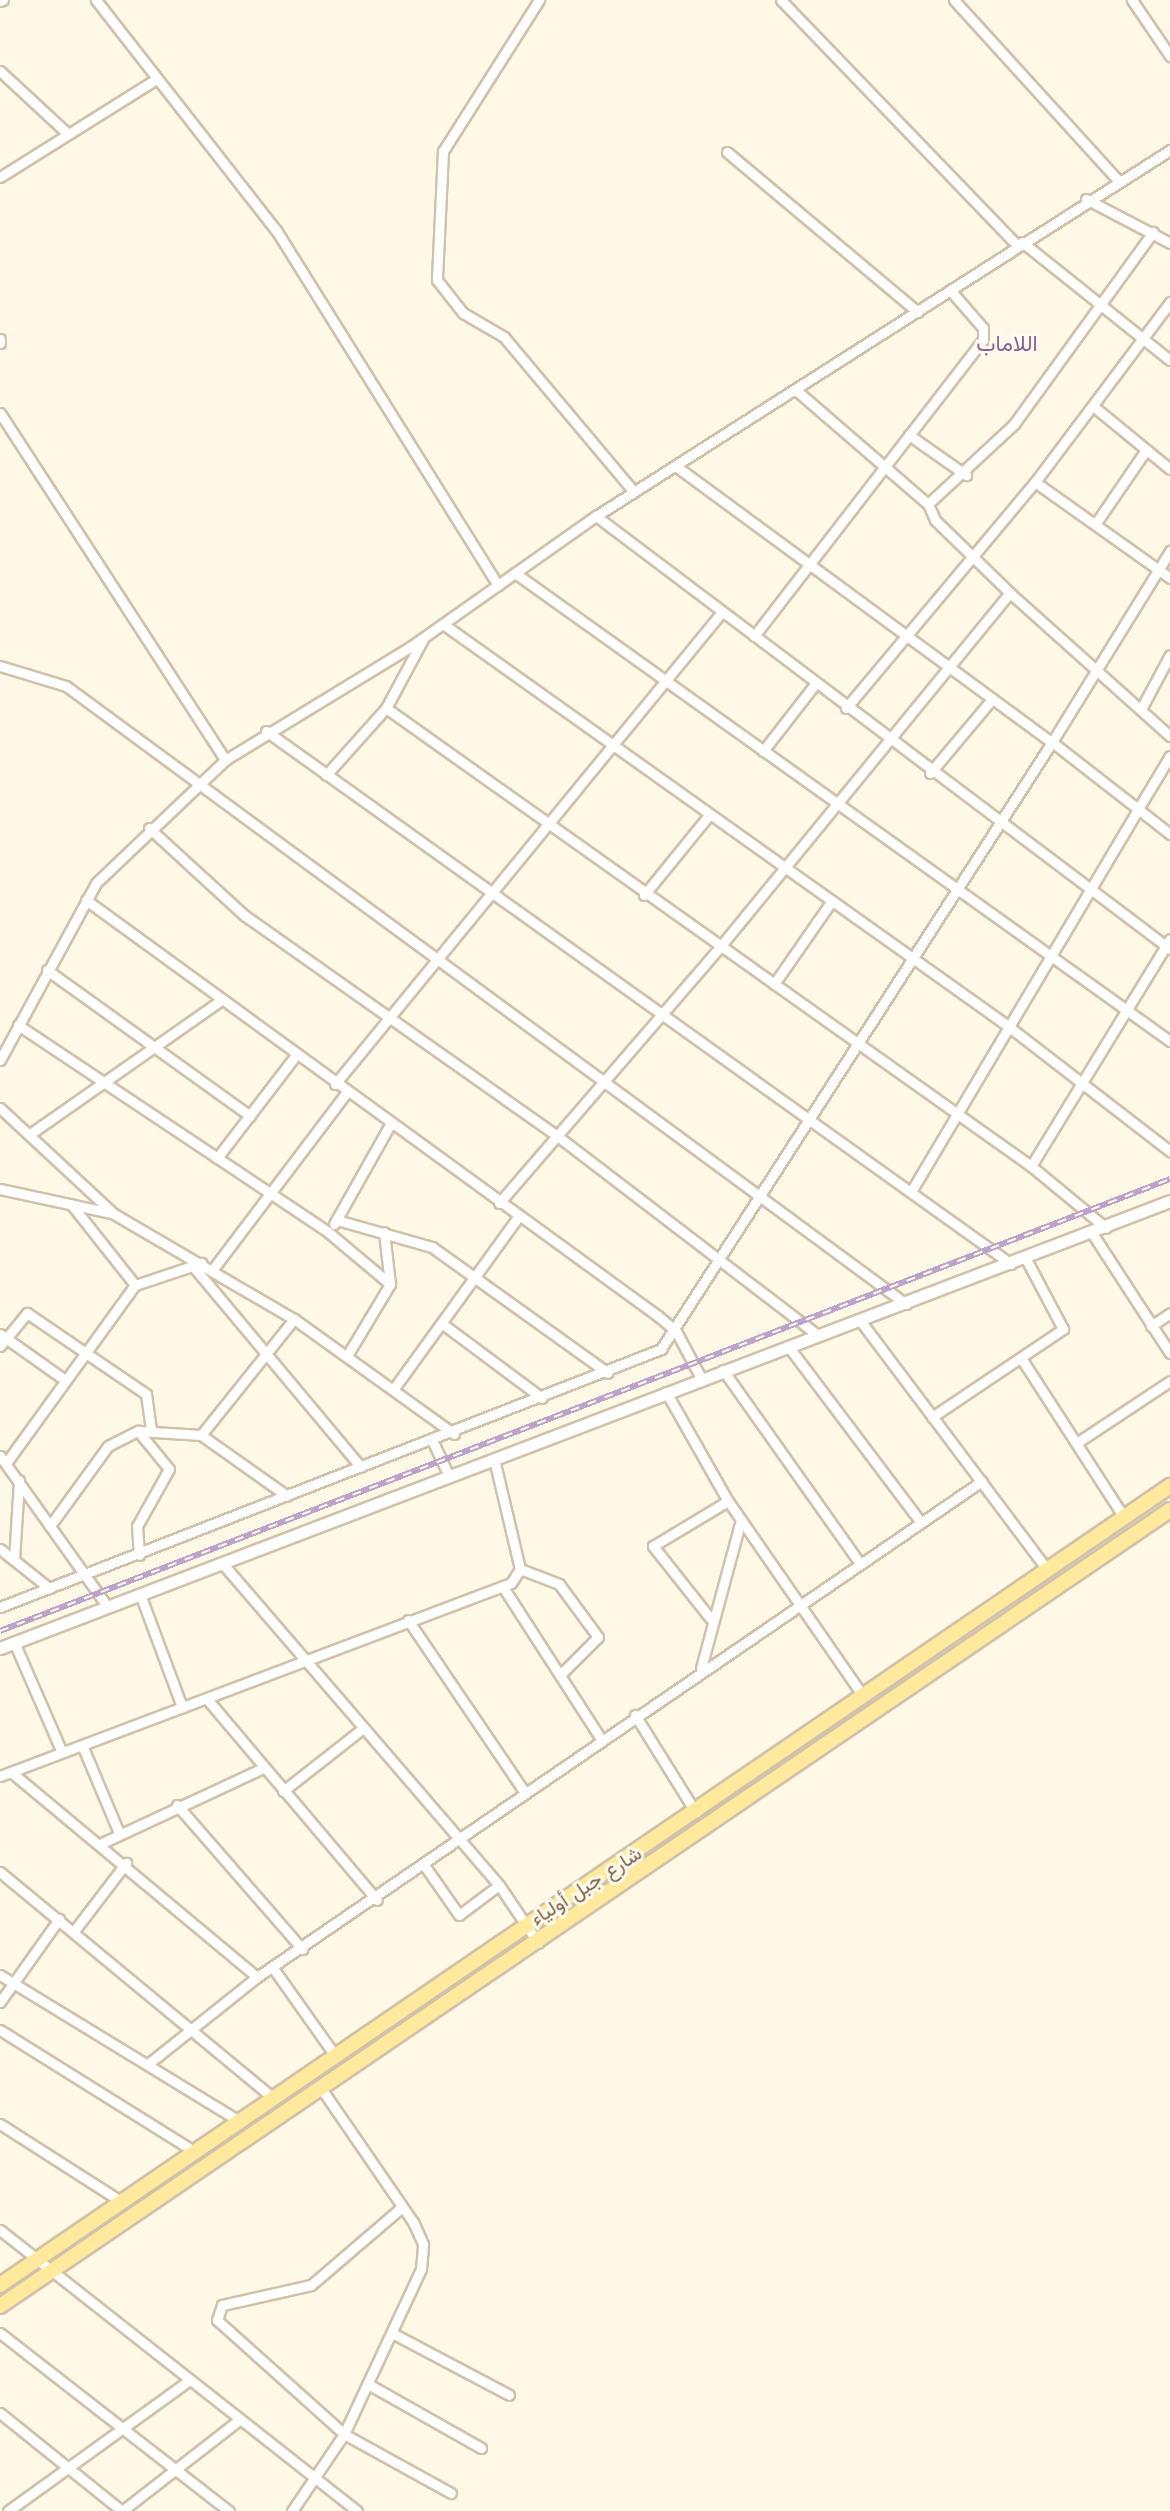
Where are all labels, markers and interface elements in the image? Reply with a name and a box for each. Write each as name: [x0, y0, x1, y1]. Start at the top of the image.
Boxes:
district label: اللاماب: [976, 331, 1038, 357]
street label: شارع جبل أولياء: [526, 1841, 646, 1931]

